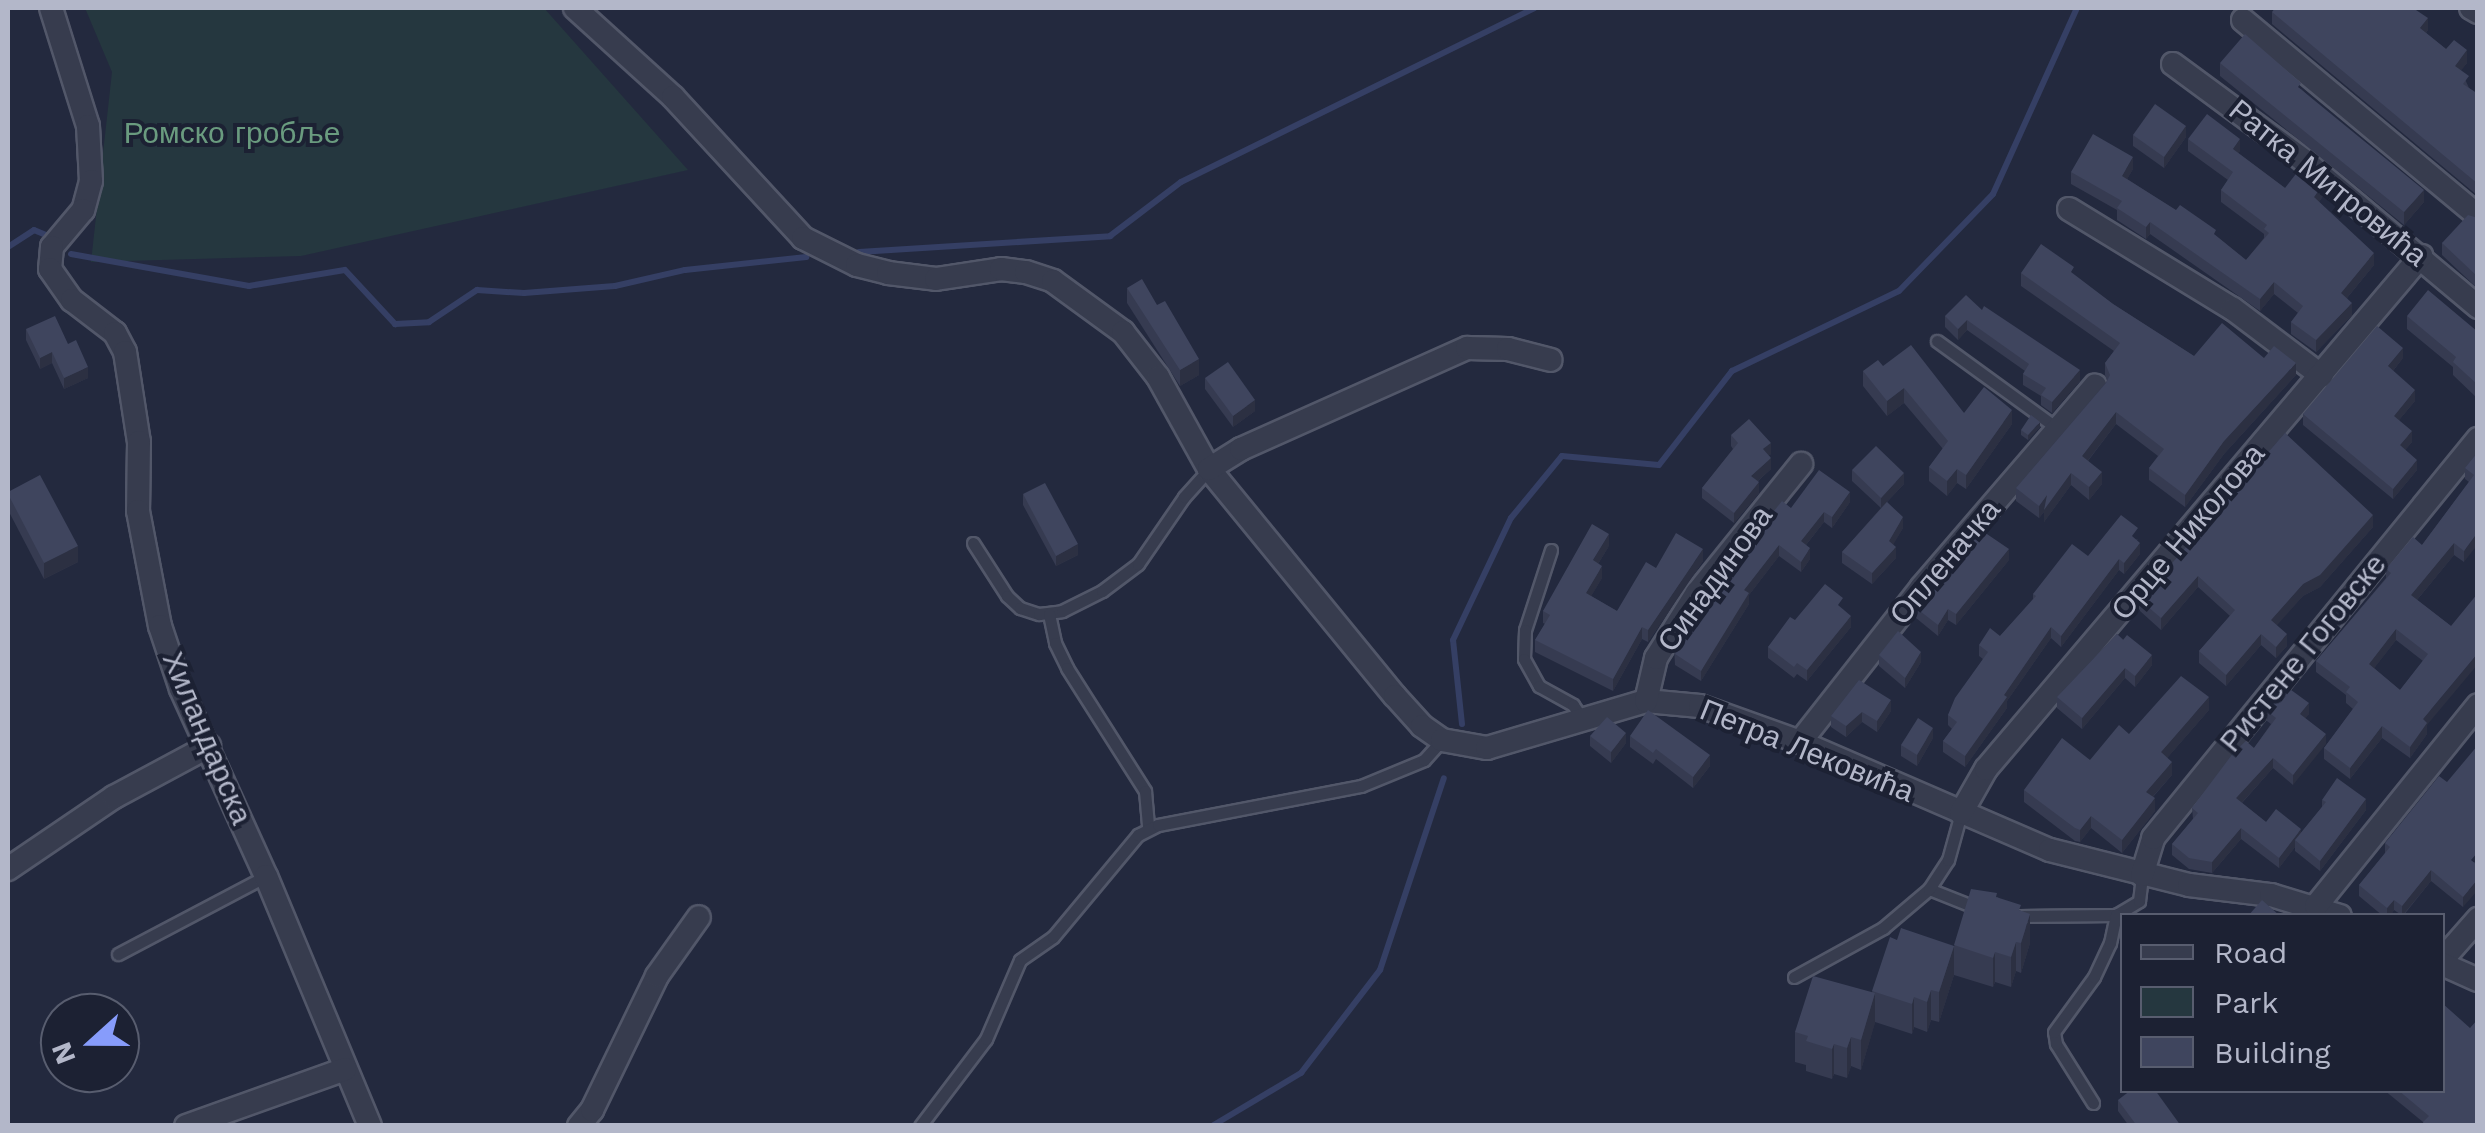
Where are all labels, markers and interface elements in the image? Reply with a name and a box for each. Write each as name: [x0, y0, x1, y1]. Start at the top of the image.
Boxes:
street label: Ратка Митровића: [2222, 92, 2434, 274]
park label: Ромско гробље: [124, 115, 340, 151]
street label: Орце Николова: [2104, 437, 2272, 627]
street label: Опленачка: [1882, 492, 2008, 632]
street label: Синадинова: [1650, 499, 1780, 659]
street label: Ристене Гоговске: [2212, 547, 2394, 759]
street label: Хиландарска: [155, 646, 259, 830]
street label: Петра Лековића: [1695, 692, 1919, 810]
legend: [2120, 913, 2445, 1093]
text: Road: [2214, 935, 2287, 970]
text: Park: [2214, 985, 2279, 1020]
north arrow: [40, 993, 140, 1093]
text: Building: [2214, 1035, 2331, 1070]
text: N: [44, 1038, 83, 1069]

